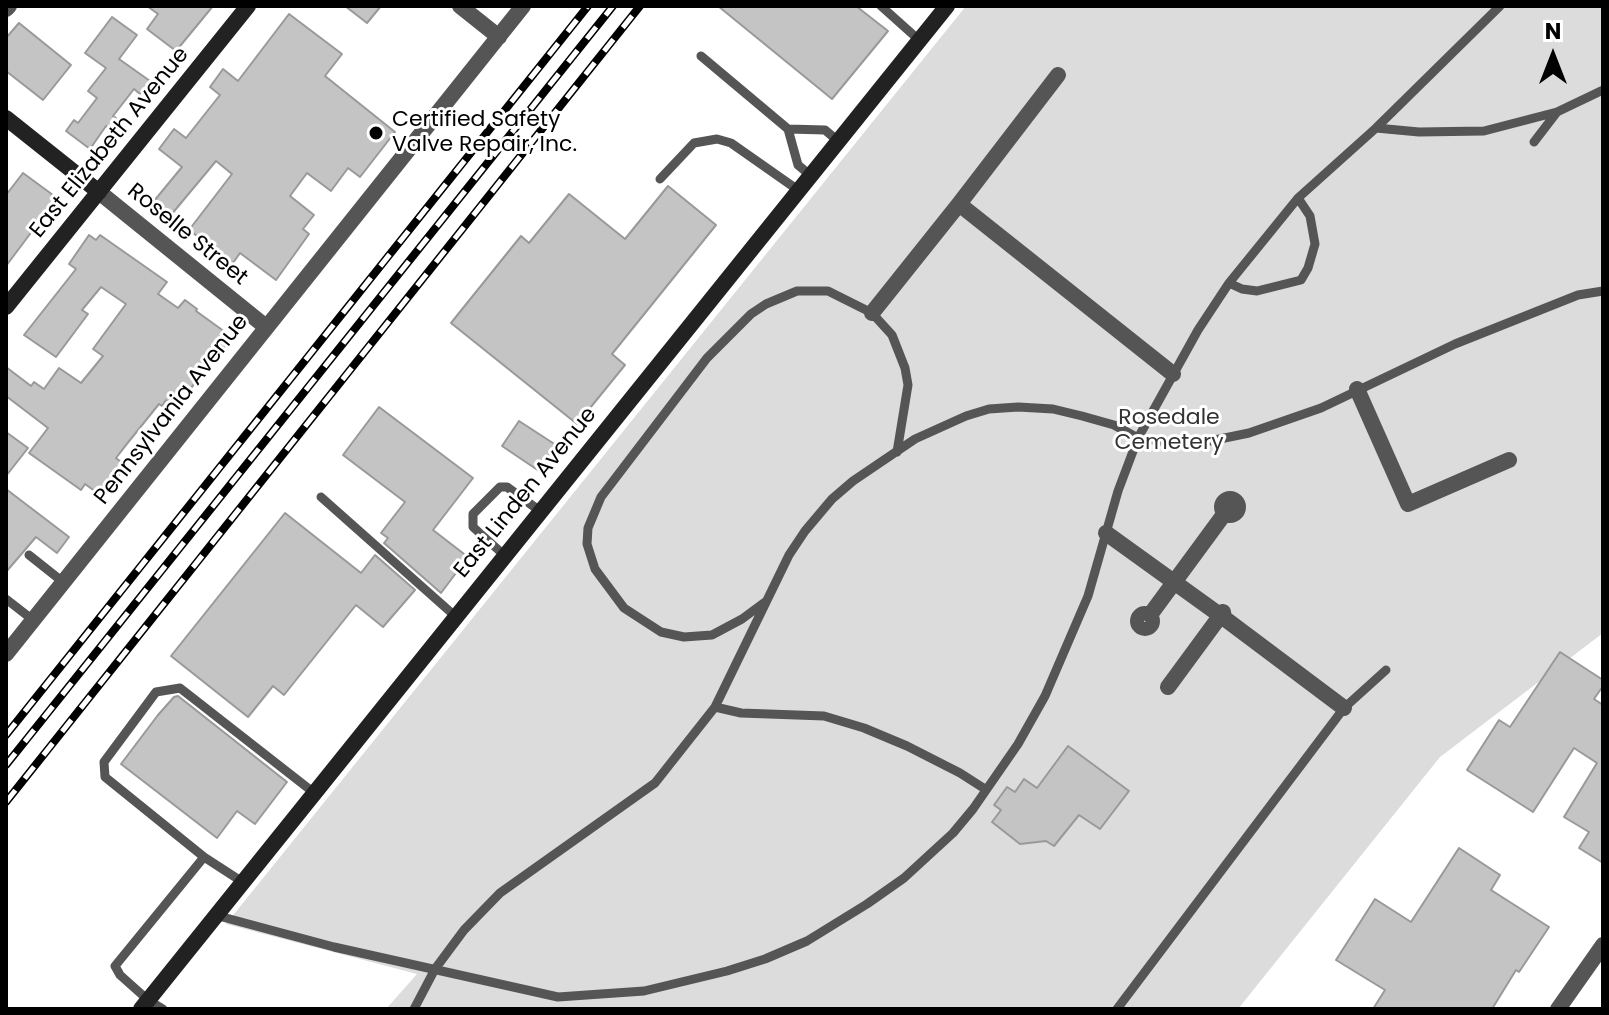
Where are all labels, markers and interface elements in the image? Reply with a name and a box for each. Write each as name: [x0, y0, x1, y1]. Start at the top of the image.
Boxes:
north arrow: [1513, 16, 1593, 96]
text: N: [1545, 16, 1561, 47]
street label: East Elizabeth Avenue: [25, 42, 195, 244]
place label: Certified Safety Valve Repair, Inc.: [392, 107, 577, 158]
marker: Certified Safety Valve Repair, Inc.: [367, 124, 385, 142]
street label: Roselle Street: [121, 178, 253, 292]
street label: Pennsylvania Avenue: [90, 310, 254, 510]
street label: East Linden Avenue: [449, 402, 603, 584]
park label: Rosedale Cemetery: [1114, 405, 1224, 456]

